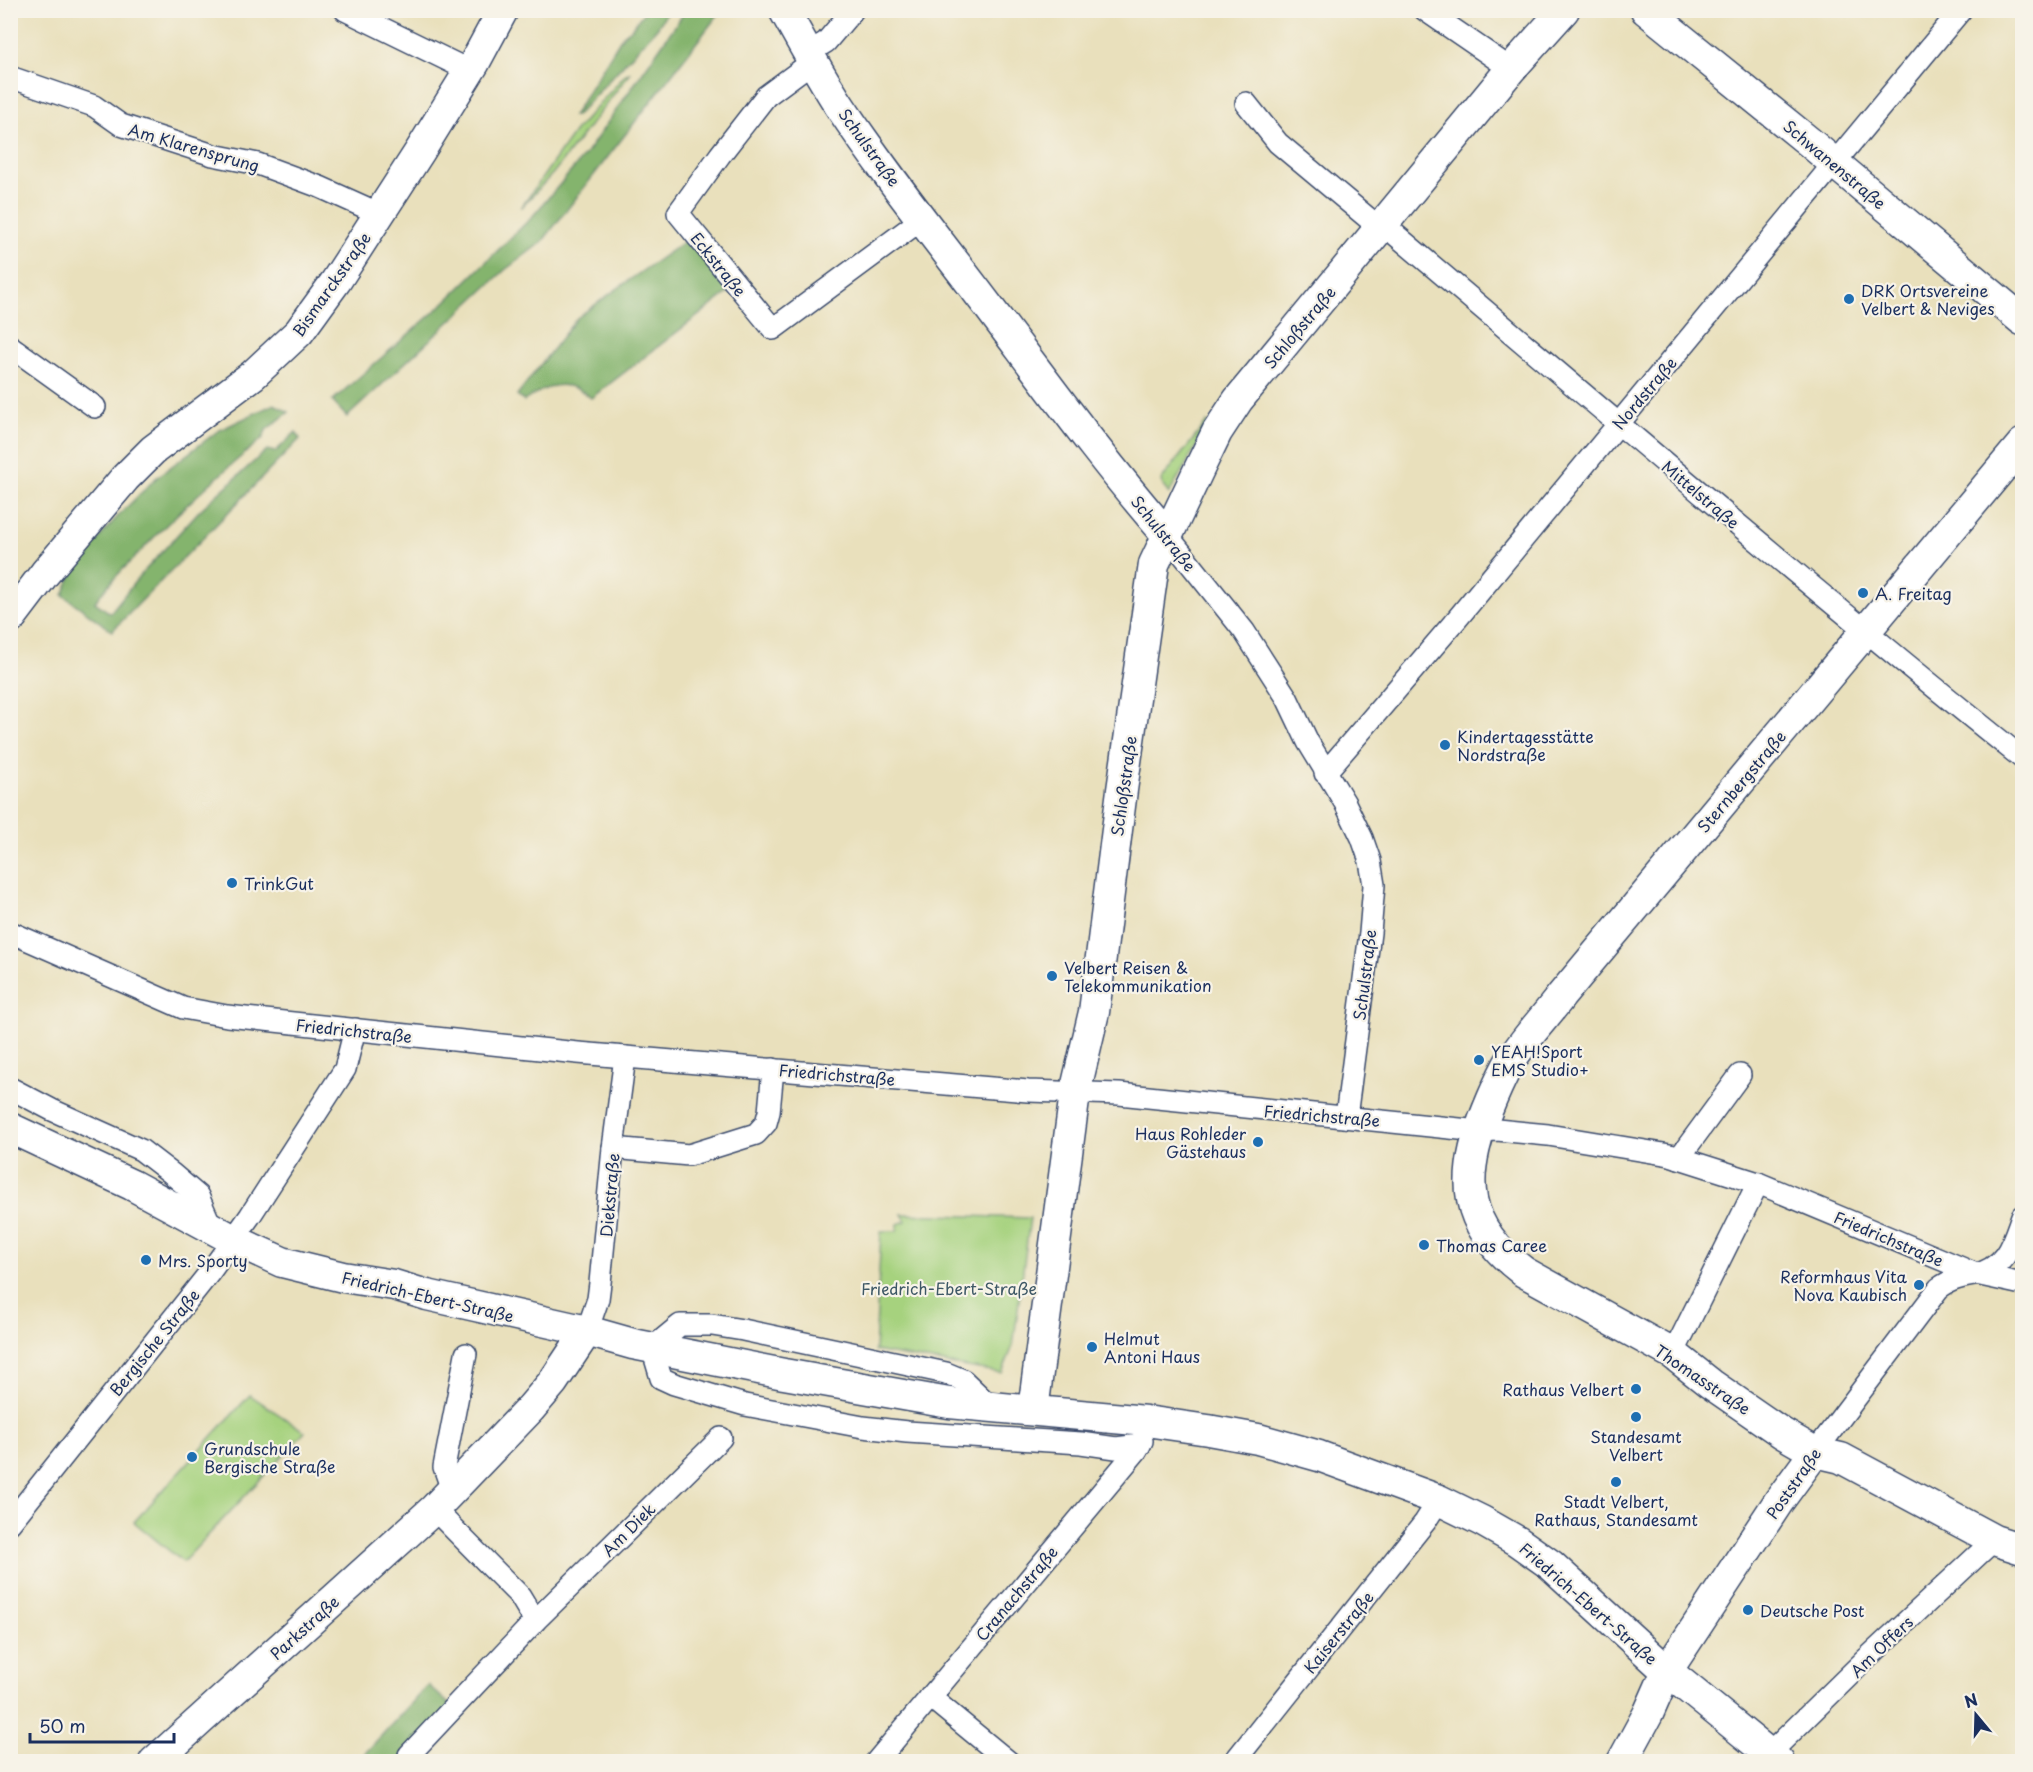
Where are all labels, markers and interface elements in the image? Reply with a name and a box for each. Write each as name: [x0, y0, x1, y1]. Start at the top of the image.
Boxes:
street label: Schulstraße: [833, 103, 907, 191]
street label: Schwanenstraße: [1778, 114, 1892, 214]
street label: Am Klarensprung: [126, 117, 262, 177]
street label: Bismarckstraße: [286, 227, 376, 341]
street label: Eckstraße: [686, 227, 752, 301]
place label: DRK Ortsvereine Velbert & Neviges: [1861, 278, 1995, 320]
street label: Schloßstraße: [1257, 281, 1341, 373]
marker: DRK Ortsvereine Velbert & Neviges: [1842, 292, 1856, 306]
street label: Nordstraße: [1606, 351, 1682, 435]
street label: Mittelstraße: [1657, 454, 1745, 534]
street label: Schulstraße: [1126, 490, 1202, 576]
place label: A. Freitag: [1875, 581, 1952, 605]
marker: A. Freitag: [1856, 586, 1870, 600]
place label: Kindertagesstätte Nordstraße: [1457, 724, 1594, 766]
street label: Sternbergstraße: [1691, 725, 1791, 837]
street label: Schloßstraße: [1104, 734, 1142, 838]
marker: Kindertagesstätte Nordstraße: [1438, 738, 1452, 752]
place label: TrinkGut: [244, 871, 314, 895]
marker: TrinkGut: [225, 876, 239, 890]
street label: Schulstraße: [1347, 928, 1381, 1022]
place label: Velbert Reisen & Telekommunikation: [1064, 955, 1212, 997]
marker: Velbert Reisen & Telekommunikation: [1045, 969, 1059, 983]
street label: Friedrichstraße: [295, 1012, 413, 1048]
place label: YEAH!Sport EMS Studio+: [1491, 1039, 1589, 1081]
marker: YEAH!Sport EMS Studio+: [1472, 1053, 1486, 1067]
street label: Friedrichstraße: [778, 1057, 896, 1091]
street label: Friedrichstraße: [1263, 1098, 1381, 1132]
place label: Haus Rohleder Gästehaus: [1135, 1121, 1247, 1163]
marker: Haus Rohleder Gästehaus: [1251, 1135, 1265, 1149]
street label: Diekstraße: [593, 1152, 625, 1238]
street label: Friedrichstraße: [1831, 1204, 1947, 1272]
place label: Thomas Caree: [1436, 1233, 1547, 1257]
marker: Thomas Caree: [1417, 1238, 1431, 1252]
place label: Mrs. Sporty: [158, 1248, 248, 1272]
marker: Mrs. Sporty: [139, 1253, 153, 1267]
place label: Reformhaus Vita Nova Kaubisch: [1780, 1264, 1908, 1306]
street label: Friedrich-Ebert-Straße: [340, 1265, 516, 1327]
park label: Friedrich-Ebert-Straße: [861, 1276, 1037, 1300]
marker: Reformhaus Vita Nova Kaubisch: [1912, 1278, 1926, 1292]
street label: Bergische Straße: [103, 1283, 205, 1401]
place label: Helmut Antoni Haus: [1104, 1326, 1200, 1368]
street label: Thomasstraße: [1650, 1338, 1756, 1420]
marker: Helmut Antoni Haus: [1085, 1340, 1099, 1354]
place label: Rathaus Velbert: [1502, 1377, 1624, 1401]
marker: Rathaus Velbert: [1629, 1382, 1643, 1396]
marker: Standesamt Velbert: [1629, 1410, 1643, 1424]
place label: Standesamt Velbert: [1590, 1424, 1682, 1466]
place label: Grundschule Bergische Straße: [204, 1436, 336, 1478]
street label: Poststraße: [1760, 1443, 1826, 1523]
marker: Grundschule Bergische Straße: [185, 1450, 199, 1464]
marker: Stadt Velbert, Rathaus, Standesamt: [1609, 1475, 1623, 1489]
place label: Stadt Velbert, Rathaus, Standesamt: [1534, 1489, 1698, 1531]
street label: Am Diek: [596, 1497, 660, 1561]
street label: Friedrich-Ebert-Straße: [1515, 1536, 1663, 1670]
street label: Cranachstraße: [969, 1540, 1063, 1646]
street label: Kaiserstraße: [1297, 1586, 1379, 1678]
street label: Parkstraße: [264, 1589, 344, 1665]
place label: Deutsche Post: [1760, 1598, 1864, 1622]
marker: Deutsche Post: [1741, 1603, 1755, 1617]
street label: Am Offers: [1844, 1610, 1918, 1682]
north arrow: [1946, 1685, 2006, 1745]
text: N: [1961, 1686, 1981, 1713]
scale bar: [30, 1706, 174, 1744]
text: 50 m: [39, 1712, 86, 1739]

